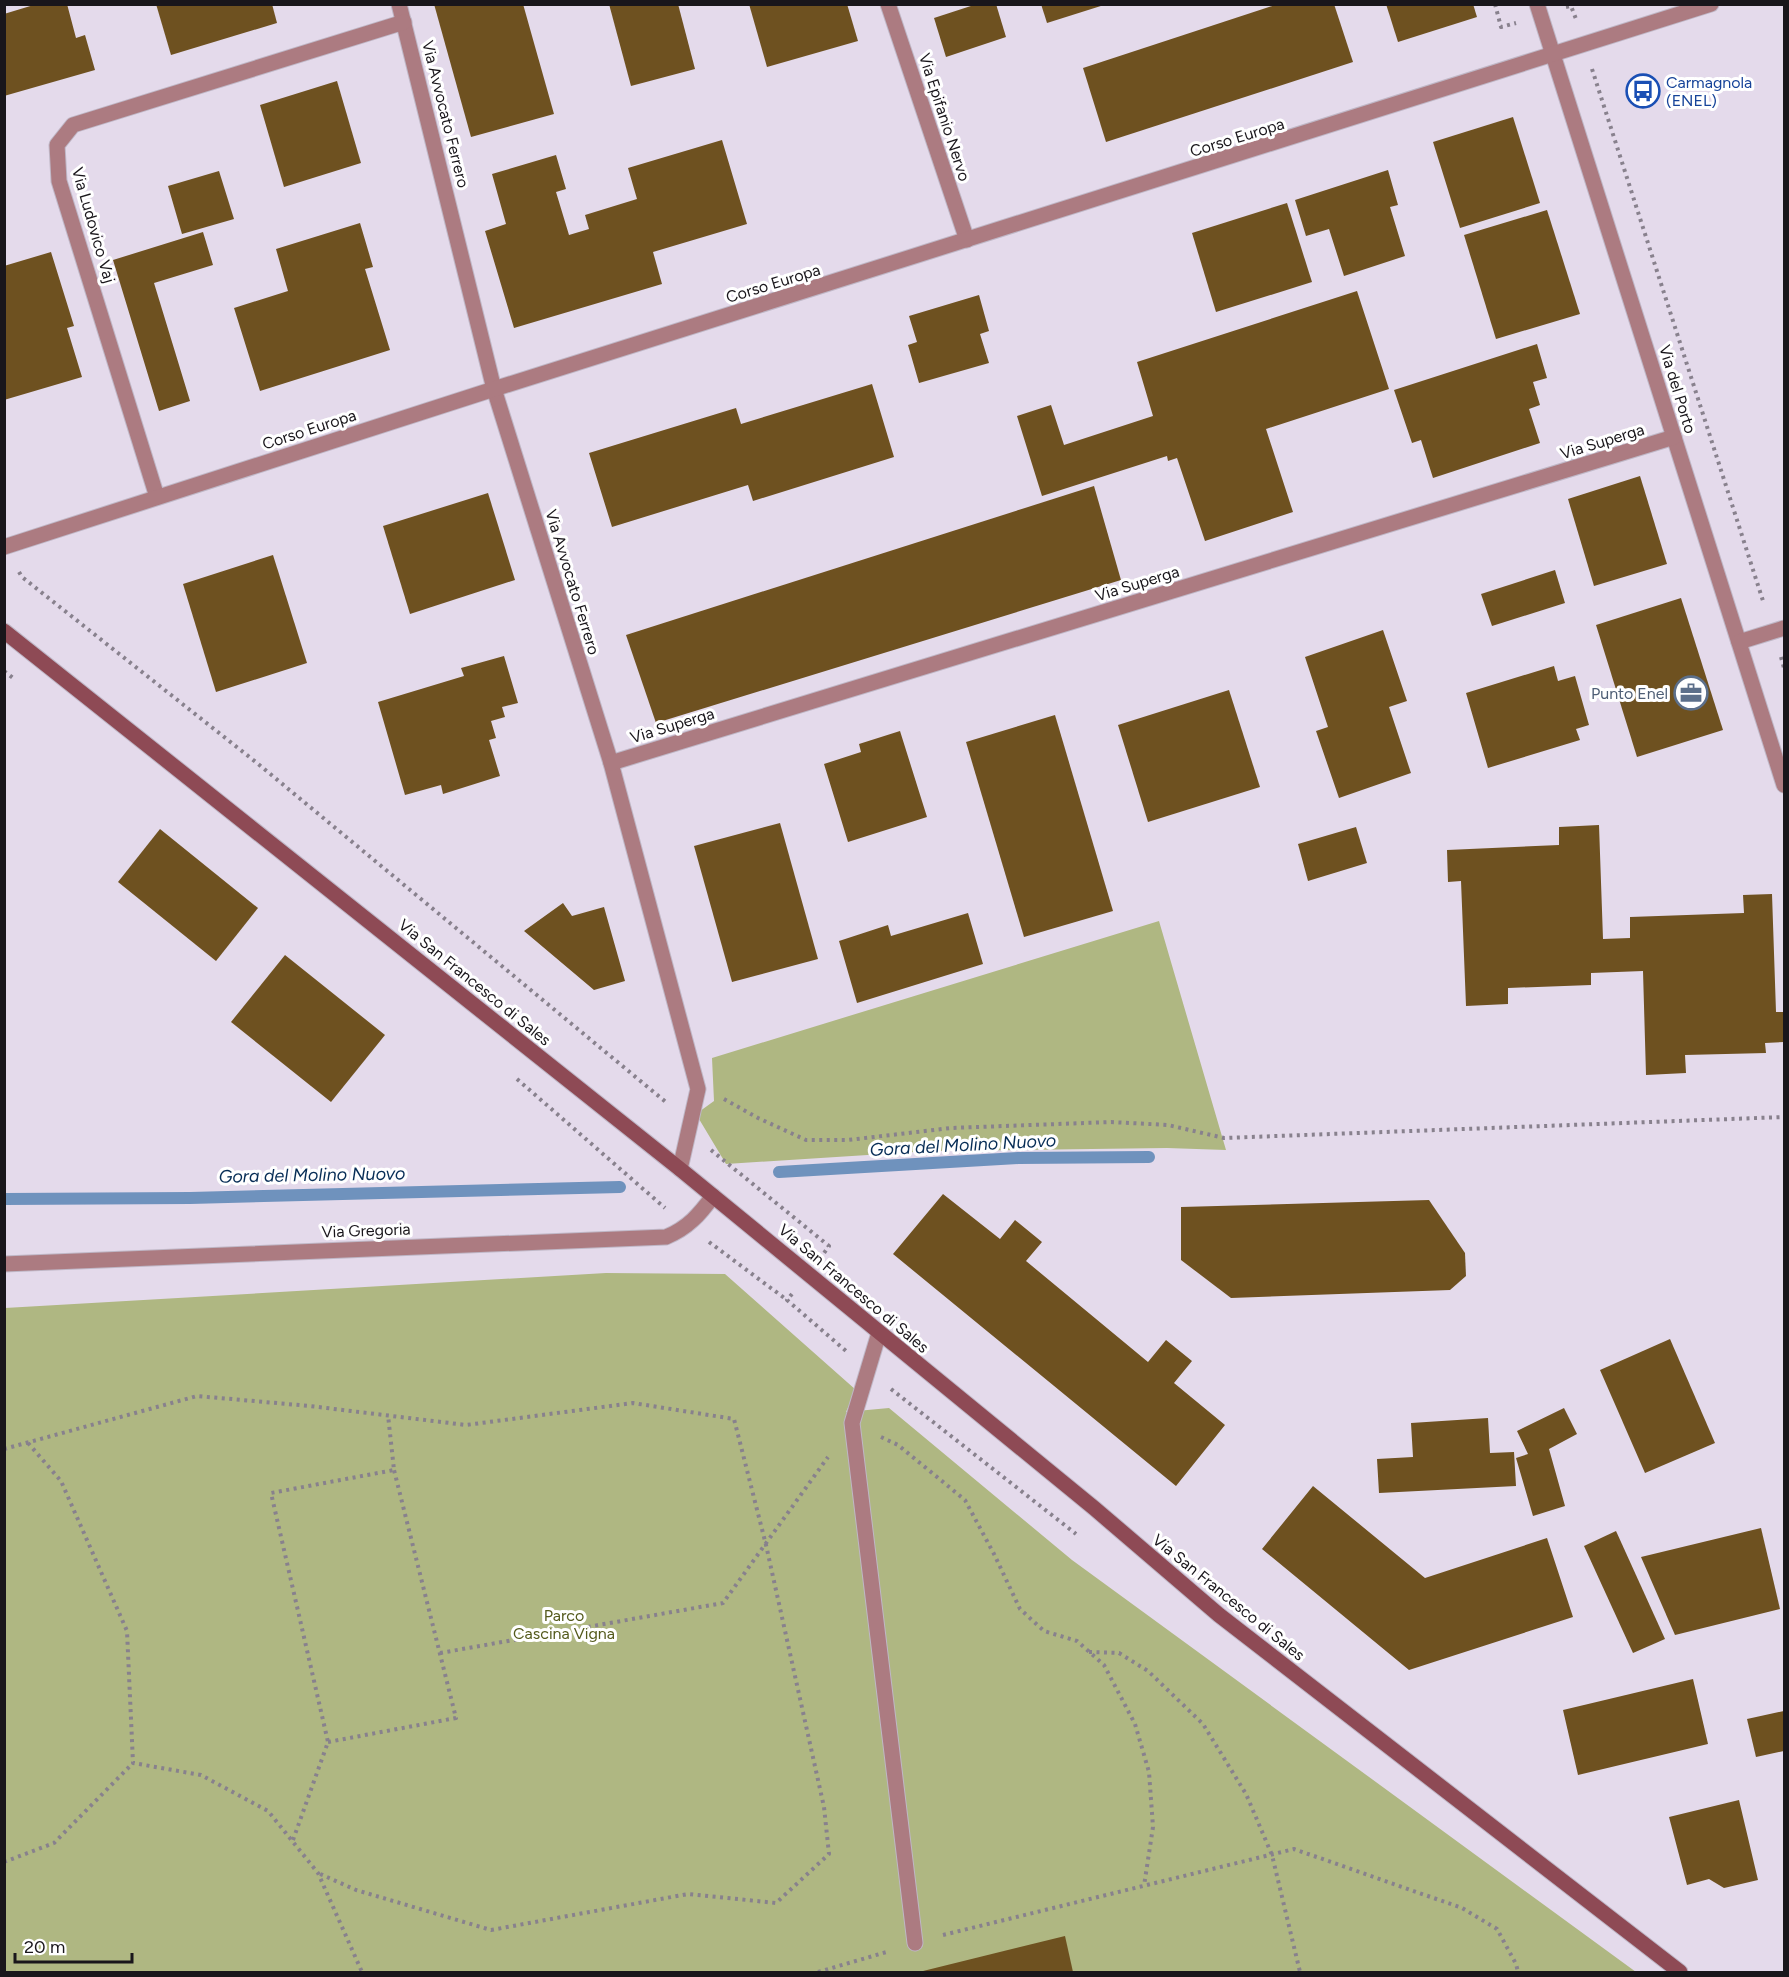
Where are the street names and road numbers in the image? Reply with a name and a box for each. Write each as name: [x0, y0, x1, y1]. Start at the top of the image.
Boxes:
street label: Via Avvocato Ferrero: [418, 39, 473, 190]
street label: Via Epifanio Nervo: [915, 51, 974, 184]
street label: Corso Europa: [1188, 114, 1287, 161]
street label: Via Ludovico Vaj: [68, 165, 119, 285]
street label: Corso Europa: [724, 260, 823, 307]
street label: Via del Porto: [1655, 343, 1700, 436]
street label: Corso Europa: [260, 405, 359, 454]
street label: Via Superga: [1558, 420, 1646, 463]
street label: Via Avvocato Ferrero: [541, 507, 604, 657]
street label: Via Superga: [1093, 562, 1181, 605]
street label: Via Superga: [628, 704, 716, 747]
street label: Via San Francesco di Sales: [395, 915, 555, 1050]
street label: Via Gregoria: [321, 1219, 411, 1242]
street label: Via San Francesco di Sales: [775, 1220, 933, 1357]
street label: Via San Francesco di Sales: [1149, 1530, 1309, 1665]

